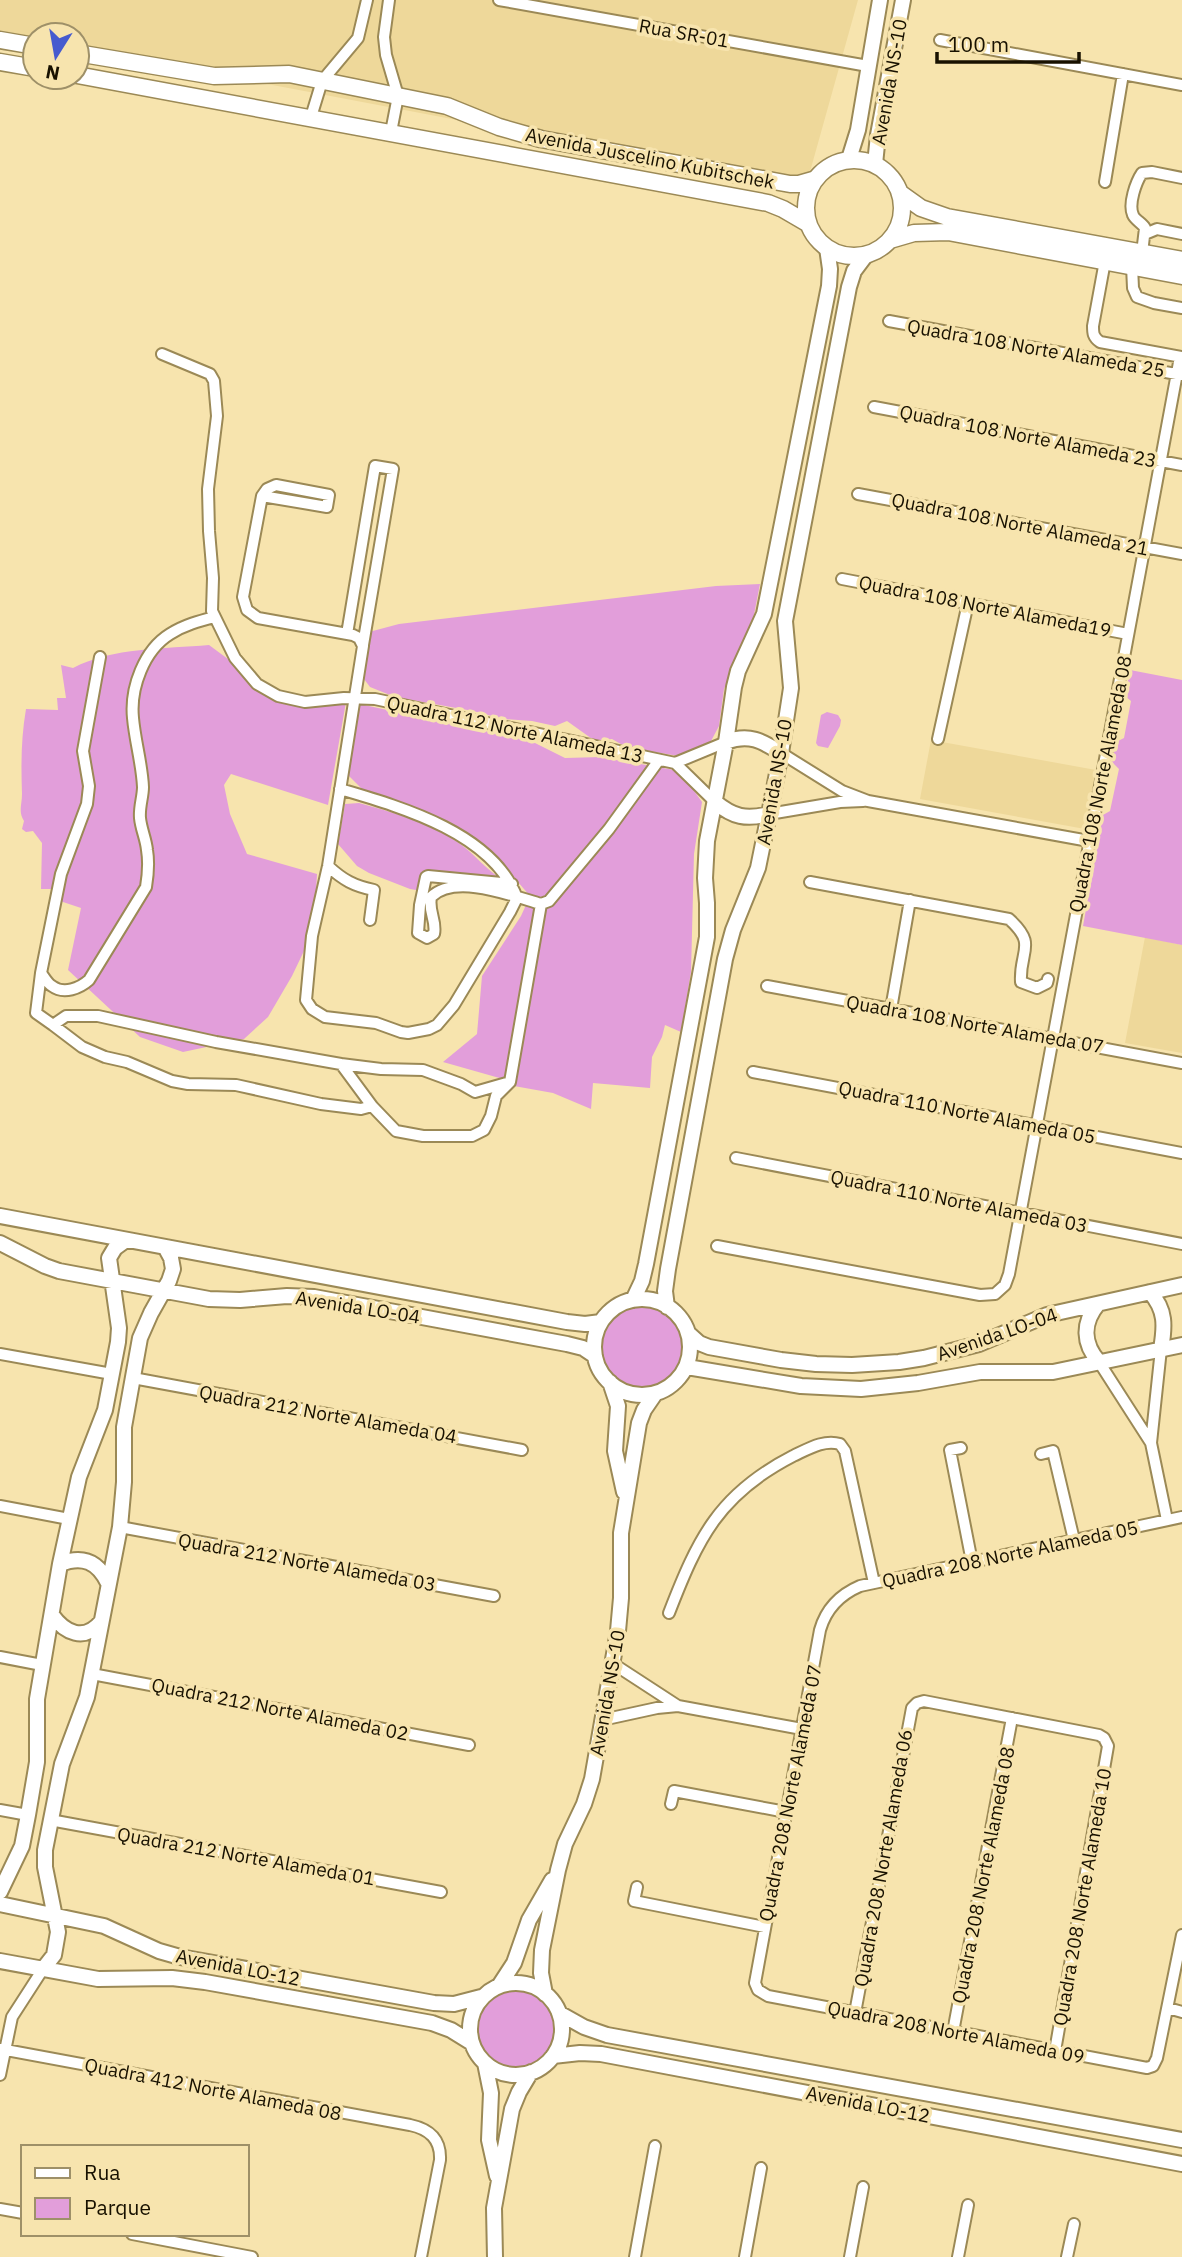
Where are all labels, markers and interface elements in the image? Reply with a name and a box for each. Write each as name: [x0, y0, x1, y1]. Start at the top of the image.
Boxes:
street label: Rua SR-01: [637, 13, 731, 53]
street label: Avenida NS-10: [866, 17, 912, 147]
north arrow: [21, 21, 91, 91]
scale bar: [937, 21, 1079, 65]
text: 100 m: [948, 30, 1009, 58]
text: N: [44, 60, 62, 86]
street label: Avenida Juscelino Kubitschek: [523, 122, 777, 194]
street label: Quadra 108 Norte Alameda 25: [905, 314, 1167, 382]
street label: Quadra 108 Norte Alameda 23: [898, 399, 1158, 473]
street label: Quadra 108 Norte Alameda 21: [890, 487, 1150, 561]
street label: Quadra 108 Norte Alameda19: [857, 570, 1113, 642]
street label: Quadra 108 Norte Alameda 08: [1063, 654, 1137, 914]
street label: Quadra 112 Norte Alameda 13: [385, 690, 645, 768]
street label: Avenida NS-10: [751, 717, 797, 847]
street label: Quadra 108 Norte Alameda 07: [844, 990, 1106, 1058]
street label: Quadra 110 Norte Alameda 05: [837, 1075, 1097, 1149]
street label: Quadra 110 Norte Alameda 03: [829, 1164, 1089, 1238]
street label: Avenida LO-04: [294, 1285, 422, 1329]
street label: Avenida LO-04: [934, 1302, 1060, 1366]
street label: Quadra 212 Norte Alameda 04: [197, 1380, 459, 1448]
street label: Quadra 208 Norte Alameda 05: [880, 1515, 1140, 1593]
street label: Quadra 212 Norte Alameda 03: [176, 1528, 438, 1596]
street label: Avenida NS-10: [584, 1628, 630, 1758]
street label: Quadra 208 Norte Alameda 07: [753, 1663, 827, 1923]
street label: Quadra 212 Norte Alameda 02: [150, 1672, 410, 1746]
street label: Quadra 208 Norte Alameda 06: [849, 1727, 917, 1989]
street label: Quadra 208 Norte Alameda 08: [946, 1745, 1020, 2005]
street label: Quadra 208 Norte Alameda 10: [1048, 1766, 1116, 2028]
street label: Quadra 212 Norte Alameda 01: [115, 1822, 377, 1890]
street label: Avenida LO-12: [174, 1943, 302, 1991]
street label: Quadra 208 Norte Alameda 09: [826, 1995, 1086, 2069]
street label: Quadra 412 Norte Alameda 08: [83, 2052, 343, 2126]
street label: Avenida LO-12: [804, 2080, 932, 2128]
legend: [21, 2145, 248, 2236]
text: Rua: [84, 2158, 121, 2186]
text: Parque: [84, 2193, 151, 2221]

